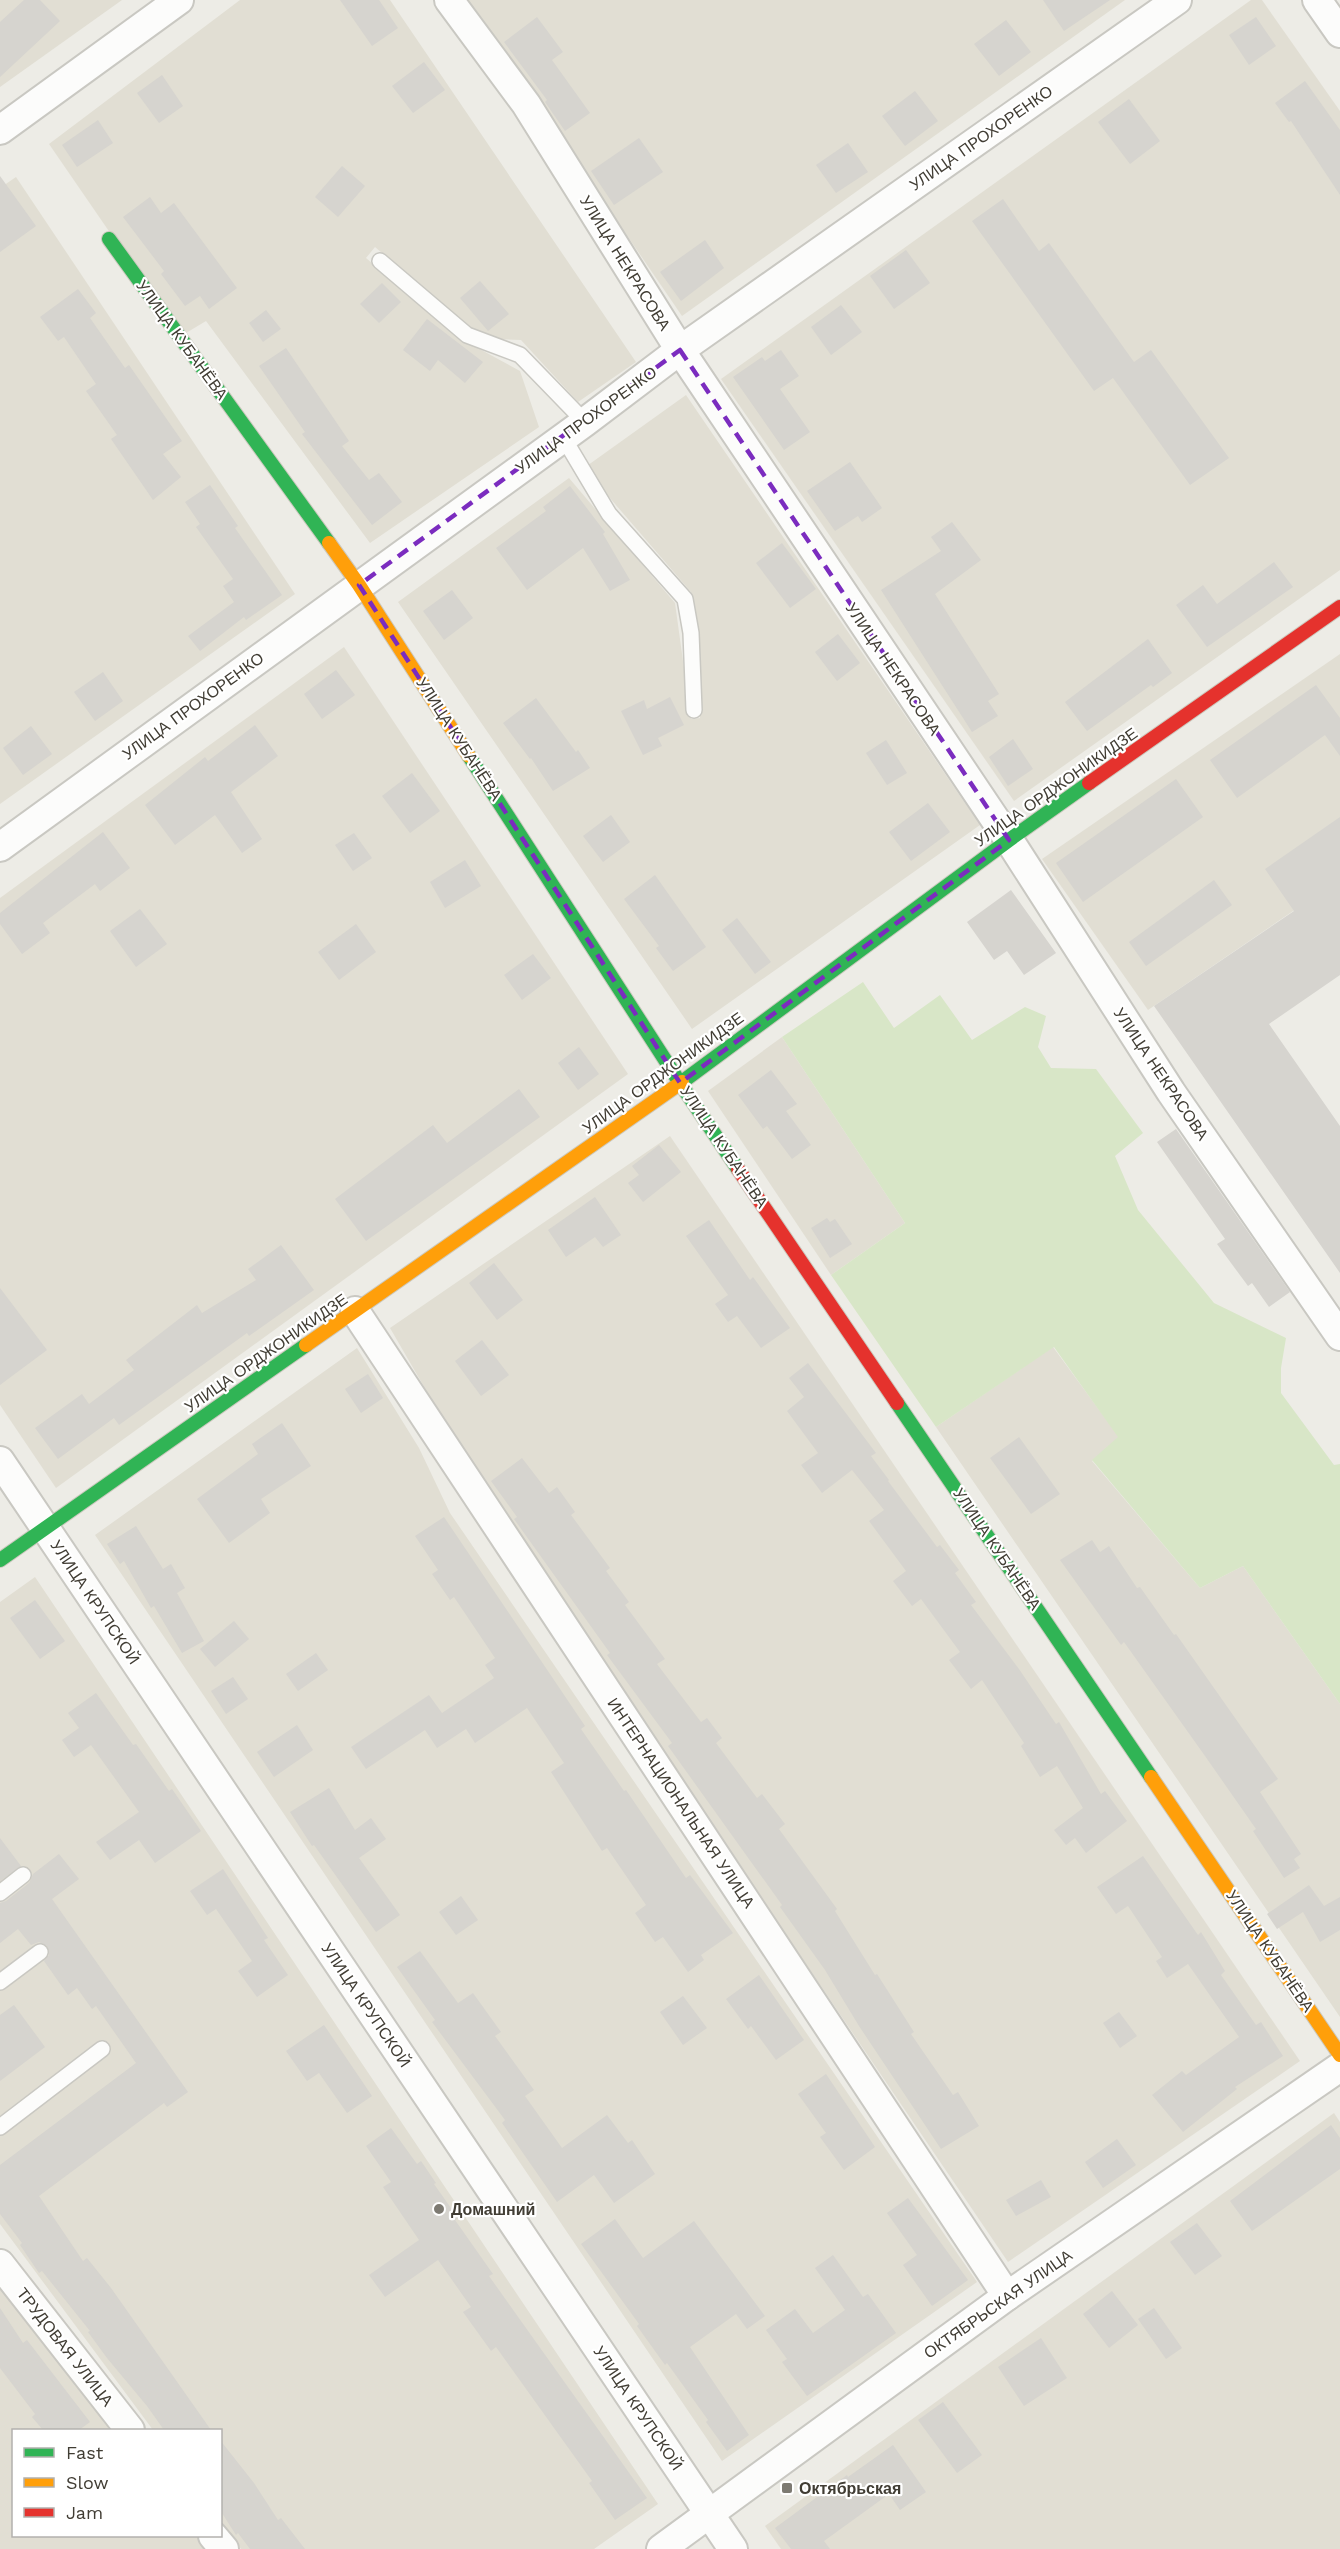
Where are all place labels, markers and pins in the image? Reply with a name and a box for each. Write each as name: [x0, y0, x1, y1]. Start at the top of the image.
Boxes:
place label: Домашний: [451, 2200, 535, 2219]
marker: Домашний: [432, 2202, 446, 2216]
place label: Октябрьская: [799, 2479, 901, 2498]
marker: Октябрьская: [780, 2481, 794, 2495]

